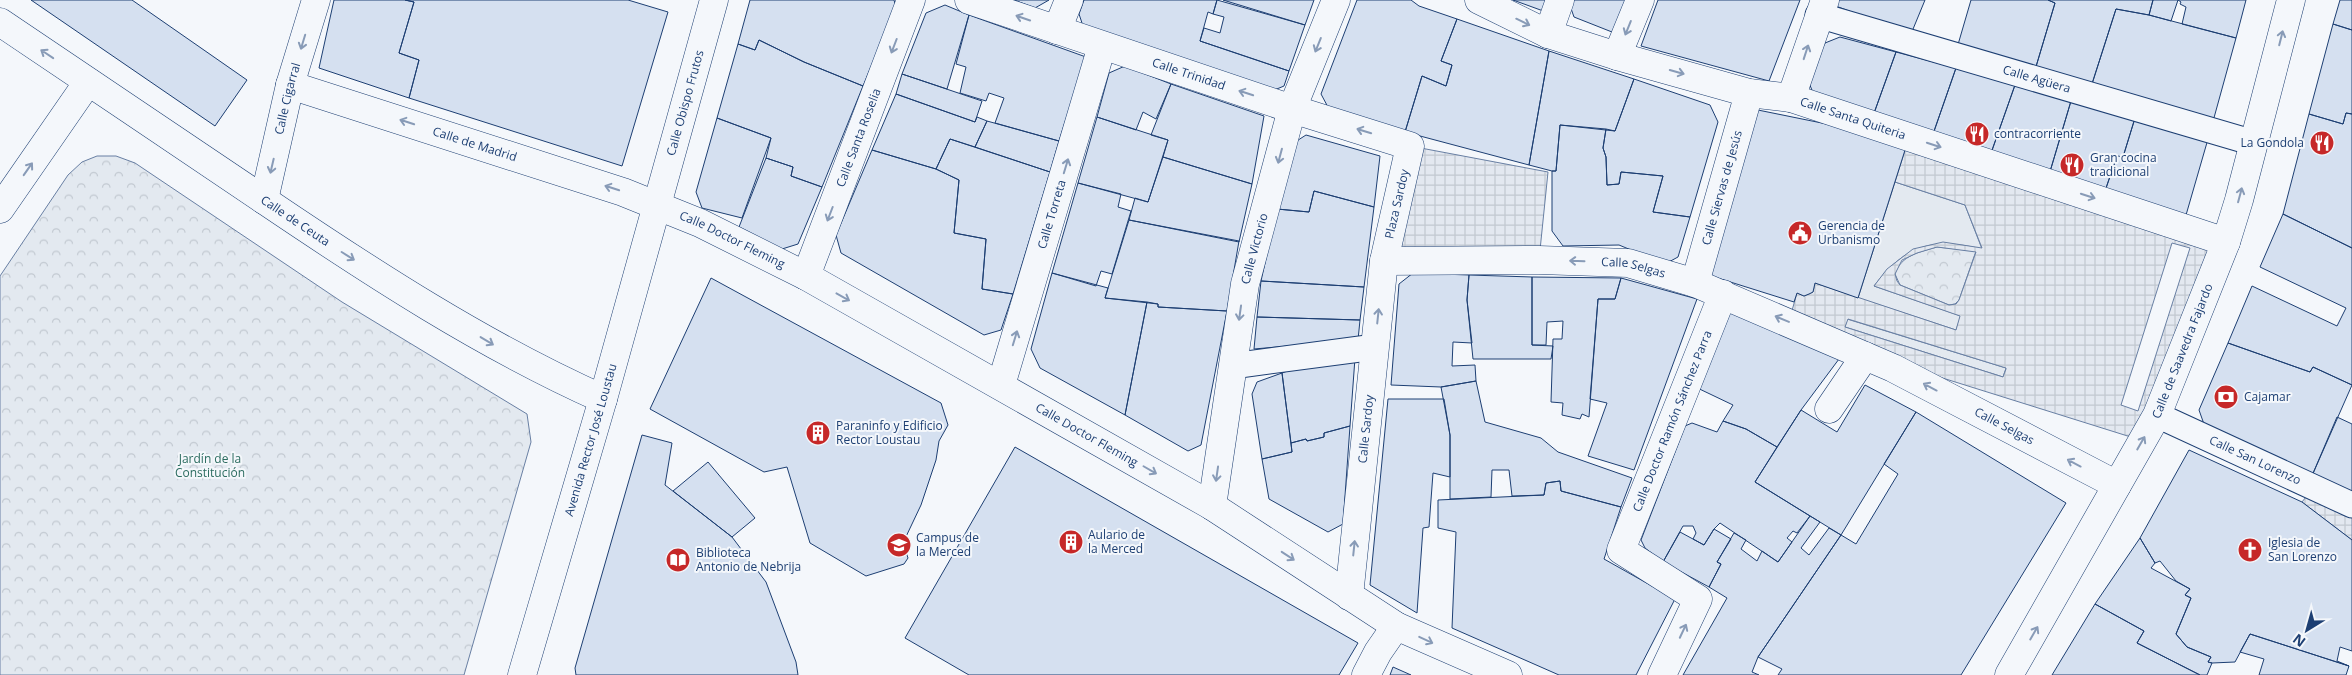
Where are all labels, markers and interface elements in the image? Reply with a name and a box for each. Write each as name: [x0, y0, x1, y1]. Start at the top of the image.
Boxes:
one-way arrow: [1015, 13, 1031, 23]
one-way arrow: [1515, 17, 1530, 27]
one-way arrow: [1623, 20, 1633, 35]
one-way arrow: [2277, 30, 2286, 46]
one-way arrow: [298, 34, 308, 50]
one-way arrow: [889, 37, 898, 53]
one-way arrow: [1313, 37, 1322, 52]
one-way arrow: [1802, 44, 1811, 60]
street label: Calle Obispo Frutos: [662, 48, 708, 158]
one-way arrow: [40, 49, 54, 59]
street label: Calle Trinidad: [1150, 53, 1228, 94]
street label: Calle Cigarral: [270, 61, 304, 136]
street label: Calle Agüera: [2001, 61, 2073, 97]
one-way arrow: [1669, 68, 1685, 78]
street label: Calle Santa Roselia: [832, 86, 885, 189]
one-way arrow: [1238, 88, 1254, 98]
street label: Calle Santa Quiteria: [1798, 93, 1908, 143]
one-way arrow: [400, 117, 415, 126]
restaurant icon: contracorriente: [1964, 121, 1990, 147]
street label: Calle de Madrid: [431, 122, 519, 165]
place label: contracorriente: [1994, 125, 2081, 142]
one-way arrow: [1356, 126, 1372, 136]
street label: Calle Siervas de Jesús: [1697, 128, 1746, 247]
restaurant icon: La Gondola: [2309, 130, 2335, 156]
place label: La Gondola: [2240, 134, 2304, 151]
one-way arrow: [1926, 141, 1941, 150]
one-way arrow: [1274, 147, 1284, 163]
place label: Gran cocina tradicional: [2090, 149, 2157, 180]
restaurant icon: Gran cocina tradicional: [2059, 152, 2085, 178]
one-way arrow: [267, 158, 276, 174]
one-way arrow: [1062, 158, 1072, 174]
one-way arrow: [23, 162, 33, 176]
street label: Plaza Sardoy: [1380, 166, 1413, 240]
street label: Calle Torreta: [1033, 178, 1070, 251]
one-way arrow: [604, 183, 620, 192]
one-way arrow: [2236, 187, 2245, 203]
street label: Calle de Ceuta: [258, 191, 333, 250]
one-way arrow: [2080, 192, 2096, 201]
one-way arrow: [824, 206, 834, 221]
street label: Calle Doctor Fleming: [677, 207, 788, 272]
street label: Calle Victorio: [1236, 211, 1272, 286]
place label: Gerencia de Urbanismo: [1818, 217, 1885, 248]
public building icon: Gerencia de Urbanismo: [1787, 220, 1813, 246]
one-way arrow: [341, 251, 355, 261]
street label: Calle Selgas: [1601, 253, 1668, 282]
one-way arrow: [1570, 256, 1586, 266]
street label: Calle de Saavedra Fajardo: [2147, 281, 2217, 421]
one-way arrow: [835, 292, 850, 302]
one-way arrow: [1235, 305, 1245, 321]
one-way arrow: [1373, 309, 1383, 325]
one-way arrow: [1775, 314, 1790, 324]
street label: Calle Doctor Ramón Sánchez Parra: [1628, 328, 1716, 514]
one-way arrow: [1010, 331, 1020, 347]
one-way arrow: [480, 336, 494, 346]
street label: Avenida Rector José Loustau: [560, 361, 620, 518]
one-way arrow: [1922, 382, 1937, 392]
bank icon: Cajamar: [2213, 384, 2239, 410]
place label: Cajamar: [2244, 388, 2291, 405]
street label: Calle Sardoy: [1353, 393, 1378, 464]
street label: Calle Doctor Fleming: [1033, 399, 1142, 471]
street label: Calle Selgas: [1972, 403, 2038, 448]
place label: Paraninfo y Edificio Rector Loustau: [836, 417, 943, 448]
building icon: Paraninfo y Edificio Rector Loustau: [805, 420, 831, 446]
street label: Calle San Lorenzo: [2207, 431, 2304, 488]
one-way arrow: [2137, 436, 2147, 450]
park label: Jardín de la Constitución: [175, 450, 245, 481]
one-way arrow: [2067, 457, 2082, 467]
one-way arrow: [1142, 466, 1156, 476]
one-way arrow: [1211, 466, 1221, 482]
place label: Aulario de la Merced: [1088, 526, 1145, 557]
place label: Campus de la Merced: [916, 529, 979, 560]
building icon: Aulario de la Merced: [1058, 529, 1084, 555]
school or university icon: Campus de la Merced: [886, 532, 912, 558]
place label: Iglesia de San Lorenzo: [2268, 534, 2337, 565]
church icon: Iglesia de San Lorenzo: [2237, 537, 2263, 563]
one-way arrow: [1349, 540, 1359, 556]
place label: Biblioteca Antonio de Nebrija: [696, 544, 801, 575]
library icon: Biblioteca Antonio de Nebrija: [665, 547, 691, 573]
one-way arrow: [1280, 551, 1294, 561]
north arrow: [2282, 605, 2332, 655]
one-way arrow: [1679, 624, 1688, 639]
one-way arrow: [2029, 626, 2039, 640]
text: N: [2289, 630, 2309, 652]
one-way arrow: [1418, 636, 1433, 645]

